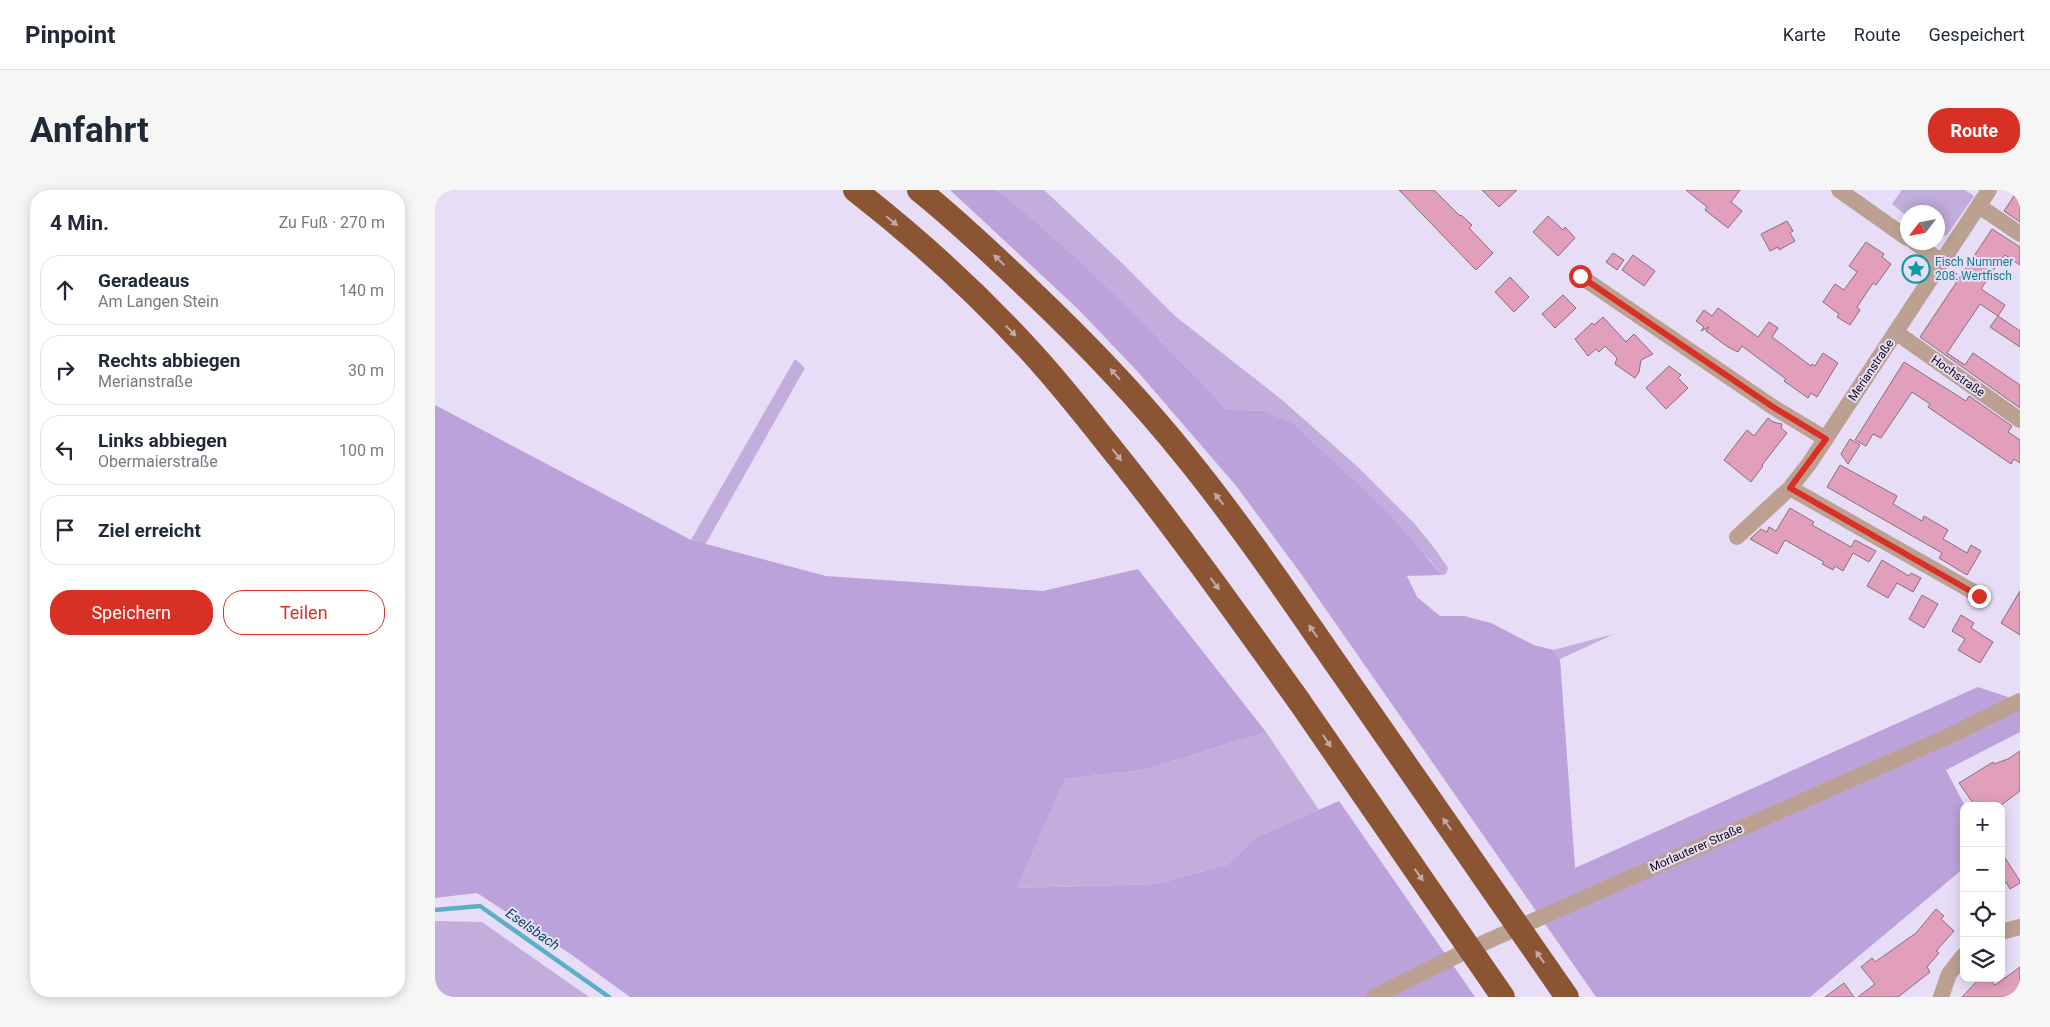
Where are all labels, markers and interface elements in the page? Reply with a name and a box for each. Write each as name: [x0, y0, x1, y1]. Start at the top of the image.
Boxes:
text: Pinpoint: [25, 21, 115, 49]
text: Karte: [1783, 24, 1826, 45]
text: Route: [1854, 24, 1901, 45]
text: Gespeichert: [1929, 24, 2025, 45]
button: Route: [1928, 108, 2020, 153]
text: Anfahrt: [30, 110, 149, 151]
north arrow: [1900, 205, 1945, 250]
text: 4 Min.: [50, 211, 109, 235]
text: Zu Fuß · 270 m: [279, 213, 385, 232]
one-way arrow: [886, 215, 898, 226]
one-way arrow: [993, 254, 1005, 266]
place icon: Fisch Nummer 208: Wertfisch: [1901, 254, 1931, 284]
place label: Fisch Nummer 208: Wertfisch: [1935, 255, 2013, 283]
route start: [1569, 265, 1592, 288]
text: Geradeaus: [98, 269, 190, 292]
icon: ahead: [51, 276, 79, 304]
text: 140 m: [339, 281, 384, 300]
text: Am Langen Stein: [98, 292, 219, 311]
one-way arrow: [1005, 325, 1017, 337]
street label: Merianstraße: [1845, 337, 1897, 403]
text: Rechts abbiegen: [98, 349, 240, 372]
street label: Hochstraße: [1928, 352, 1988, 400]
icon: right: [51, 356, 79, 384]
text: 30 m: [348, 361, 384, 380]
one-way arrow: [1109, 369, 1121, 381]
text: Merianstraße: [98, 372, 193, 391]
text: Links abbiegen: [98, 429, 227, 452]
icon: left: [51, 436, 79, 464]
text: 100 m: [339, 441, 384, 460]
one-way arrow: [1111, 448, 1122, 461]
text: Obermaierstraße: [98, 452, 218, 471]
one-way arrow: [1213, 493, 1224, 506]
icon: arrive: [51, 516, 79, 544]
text: Ziel erreicht: [98, 519, 201, 542]
one-way arrow: [1210, 577, 1220, 591]
route end: [1968, 585, 1991, 608]
button: Speichern: [50, 590, 213, 635]
button: Teilen: [223, 590, 385, 635]
one-way arrow: [1308, 625, 1318, 638]
one-way arrow: [1322, 735, 1332, 748]
map controls: [1960, 802, 2005, 982]
button: +: [1960, 802, 2005, 847]
one-way arrow: [1442, 817, 1452, 830]
street label: Morlauterer Straße: [1647, 821, 1745, 875]
button: −: [1960, 847, 2005, 892]
one-way arrow: [1414, 868, 1424, 882]
button: locate: [1960, 892, 2005, 937]
water label: Eselsbach: [503, 905, 563, 953]
button: layers: [1960, 937, 2005, 982]
one-way arrow: [1535, 950, 1545, 964]

